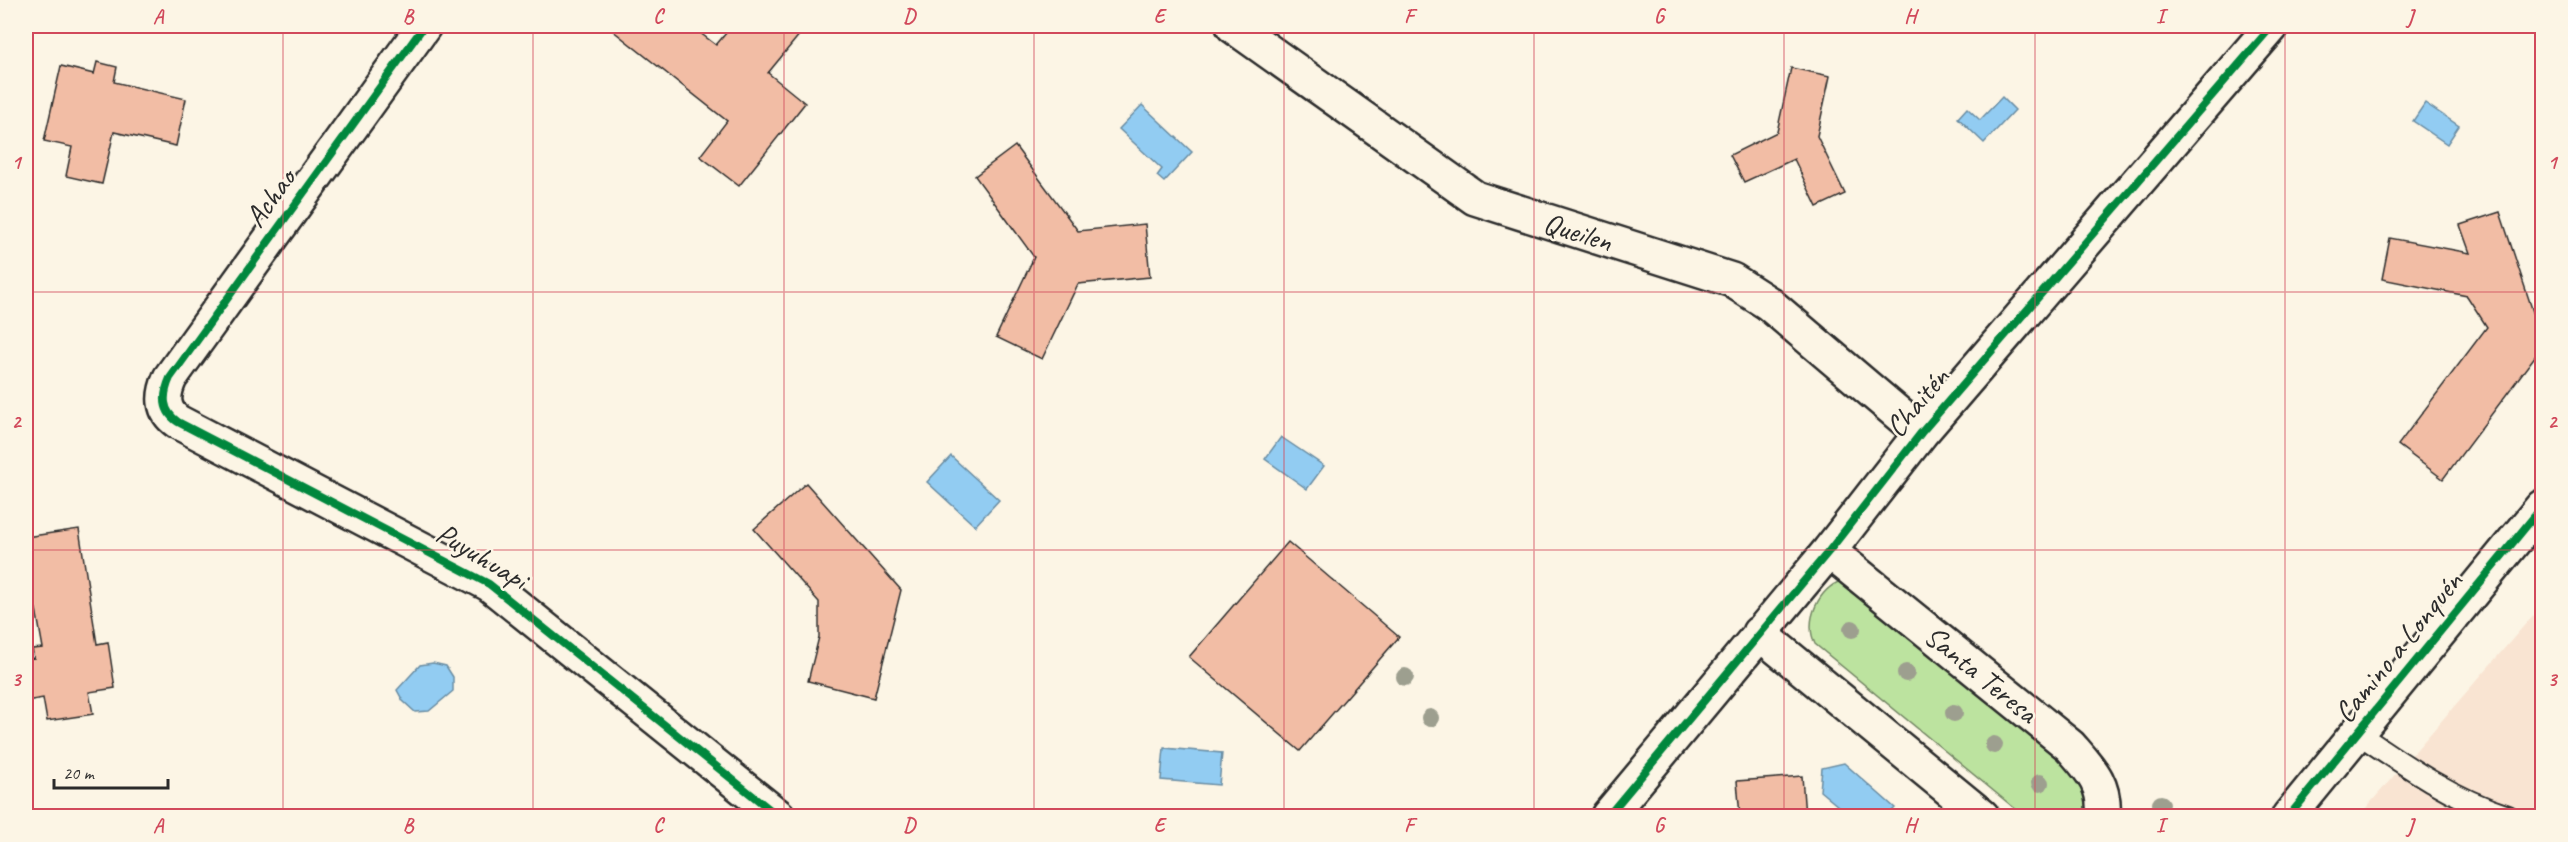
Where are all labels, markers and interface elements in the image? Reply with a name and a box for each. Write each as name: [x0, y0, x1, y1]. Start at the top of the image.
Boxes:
text: A: [153, 4, 165, 29]
text: B: [403, 4, 415, 29]
text: C: [653, 4, 665, 29]
text: D: [903, 4, 917, 29]
text: E: [1154, 4, 1168, 29]
text: F: [1404, 4, 1418, 29]
text: G: [1654, 4, 1667, 29]
text: H: [1904, 4, 1919, 29]
text: I: [2156, 4, 2169, 29]
text: J: [2405, 4, 2417, 29]
text: 1: [12, 150, 23, 175]
text: 1: [2548, 150, 2559, 175]
street label: Achao: [236, 159, 306, 235]
street label: Queilen: [1539, 204, 1617, 261]
street label: Chaitén: [1877, 358, 1958, 445]
text: 2: [12, 409, 23, 434]
text: 2: [2548, 409, 2559, 434]
street label: Puyuhuapi: [429, 514, 538, 600]
street label: Camino a Lonquén: [2325, 562, 2472, 730]
street label: Santa Teresa: [1917, 617, 2047, 732]
text: 3: [12, 667, 23, 692]
text: 3: [2548, 667, 2559, 692]
scale bar: [54, 752, 168, 790]
text: 20 m: [63, 762, 96, 784]
text: A: [153, 813, 165, 838]
text: B: [403, 813, 415, 838]
text: C: [653, 813, 665, 838]
text: D: [903, 813, 917, 838]
text: E: [1154, 813, 1168, 838]
text: F: [1404, 813, 1418, 838]
text: G: [1654, 813, 1667, 838]
text: H: [1904, 813, 1919, 838]
text: I: [2156, 813, 2169, 838]
text: J: [2405, 813, 2417, 838]

